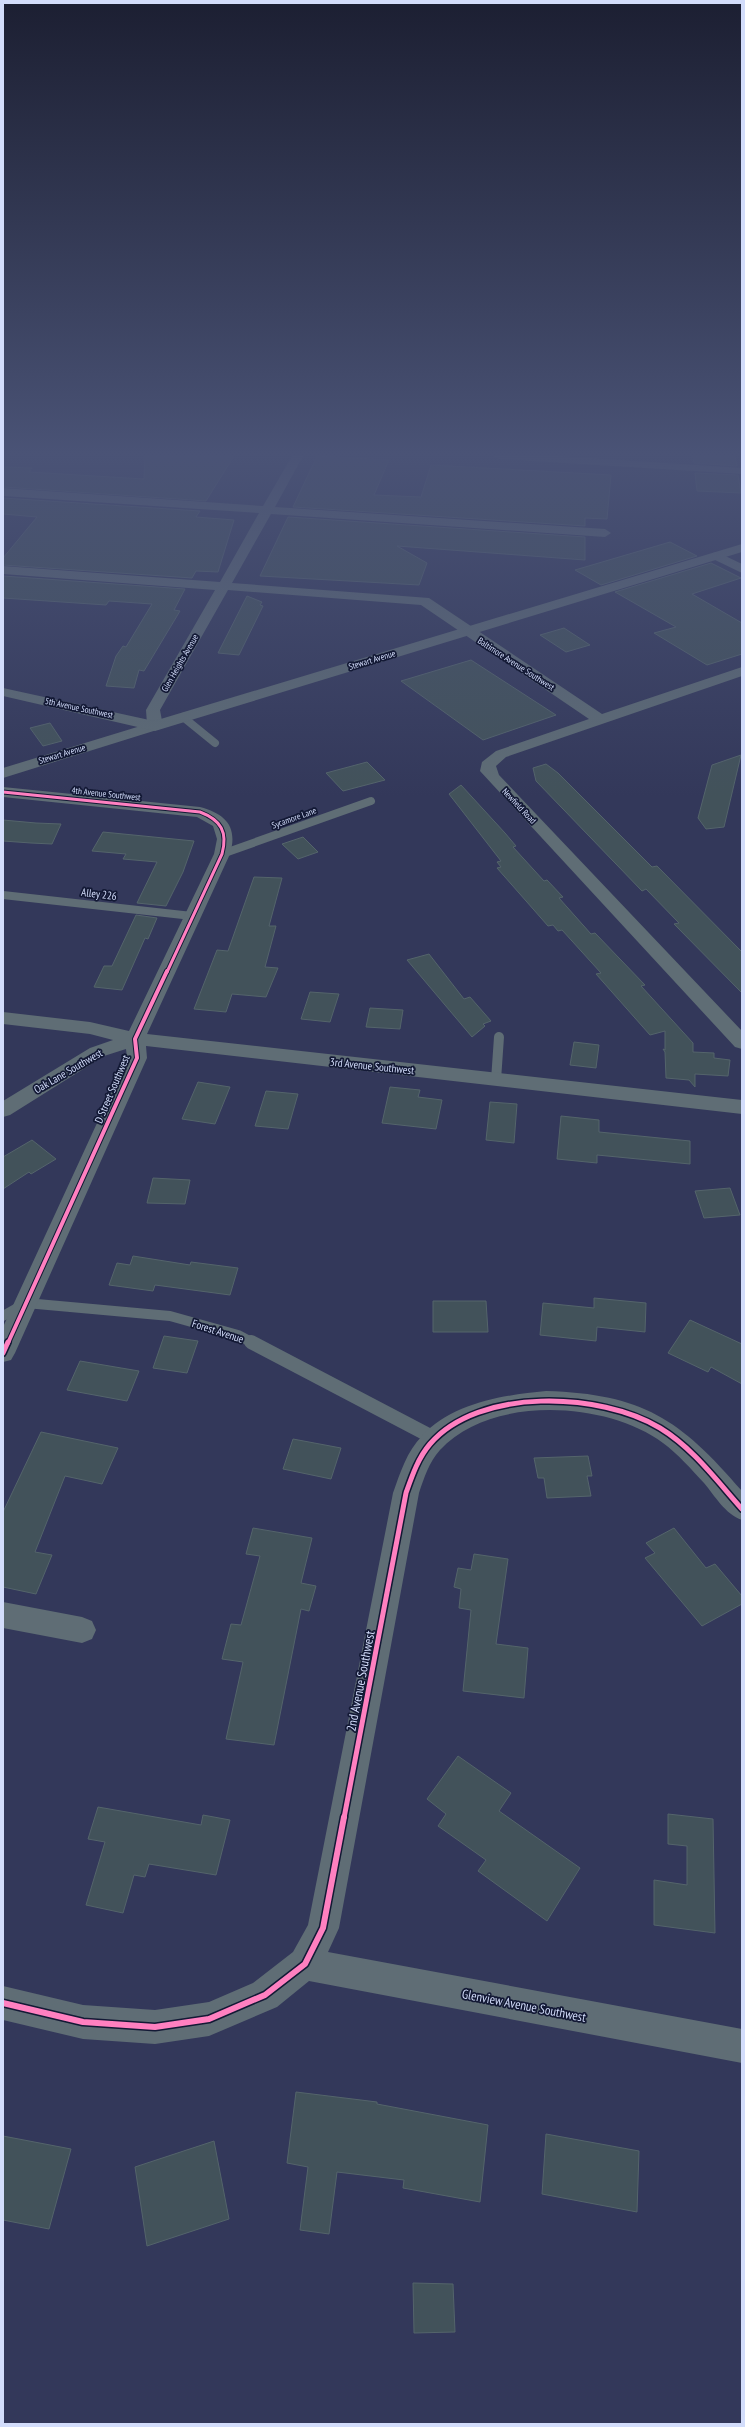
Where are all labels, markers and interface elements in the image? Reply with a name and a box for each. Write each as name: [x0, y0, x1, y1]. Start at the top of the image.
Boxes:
street label: Glen Heights Avenue: [159, 632, 201, 693]
street label: Baltimore Avenue Southwest: [476, 635, 557, 693]
street label: Stewart Avenue: [347, 647, 397, 672]
street label: 5th Avenue Southwest: [44, 695, 115, 720]
street label: Stewart Avenue: [37, 741, 87, 766]
street label: 4th Avenue Southwest: [71, 784, 142, 803]
street label: Newfield Road: [500, 786, 539, 826]
street label: Sycamore Lane: [270, 804, 318, 831]
street label: Alley 226: [80, 885, 118, 903]
street label: Oak Lane Southwest: [31, 1046, 105, 1096]
street label: D Street Southwest: [91, 1053, 133, 1125]
street label: 3rd Avenue Southwest: [329, 1055, 415, 1077]
street label: Forest Avenue: [190, 1316, 246, 1346]
street label: 2nd Avenue Southwest: [342, 1629, 379, 1733]
street label: Glenview Avenue Southwest: [460, 1985, 588, 2026]

